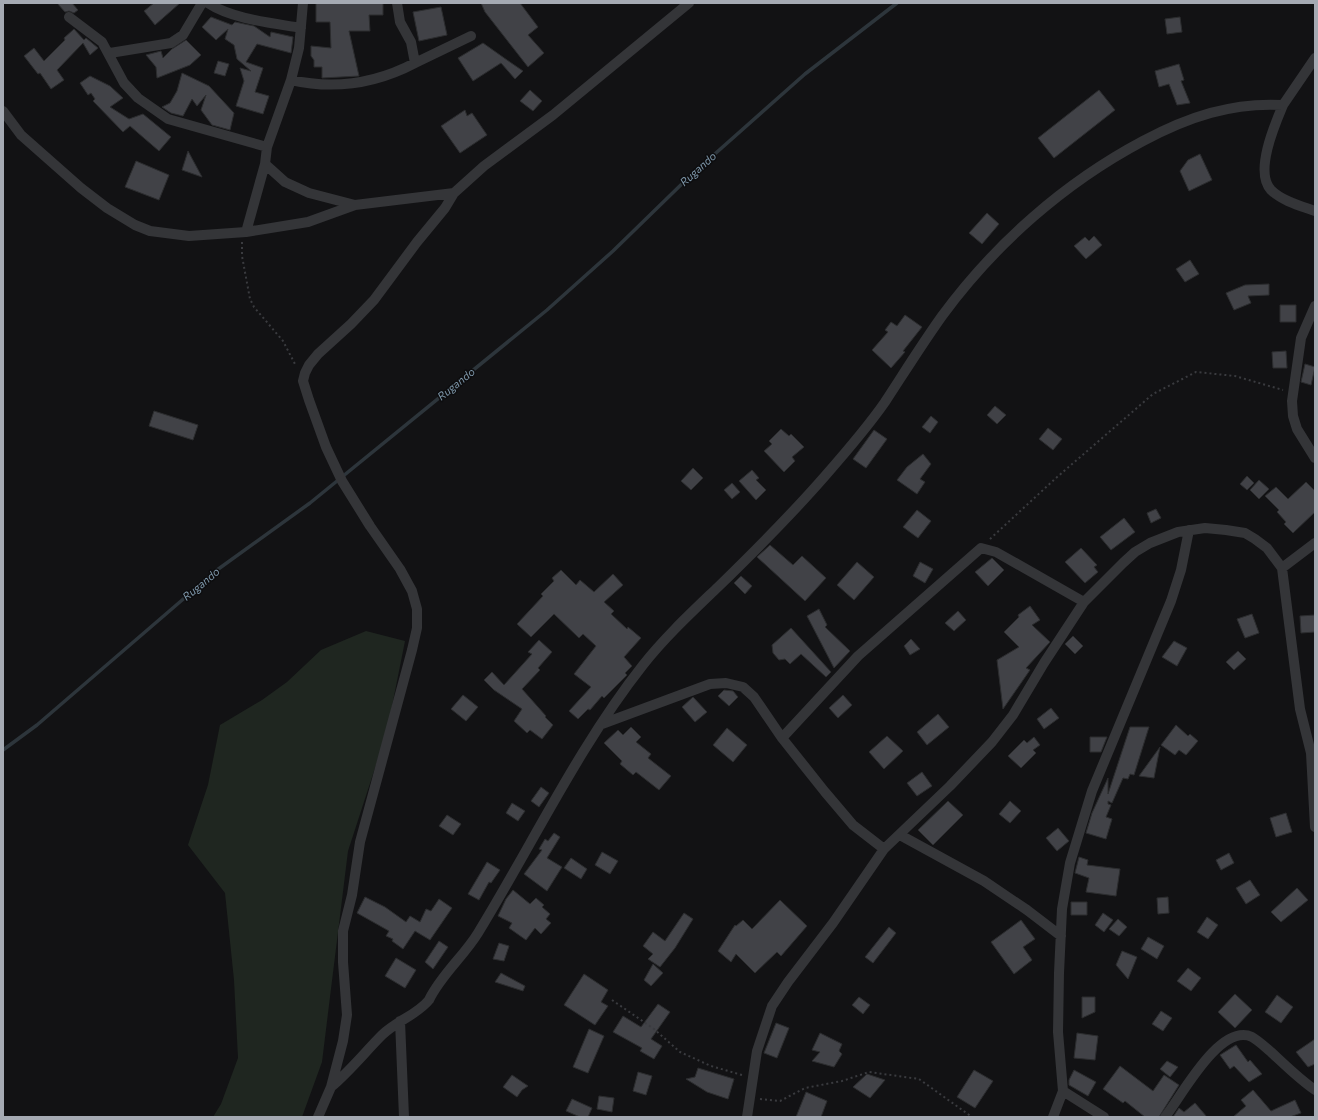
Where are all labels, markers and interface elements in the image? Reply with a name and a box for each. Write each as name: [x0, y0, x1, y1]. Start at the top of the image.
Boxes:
water label: Rugando: [677, 149, 719, 188]
water label: Rugando: [434, 364, 477, 403]
water label: Rugando: [180, 564, 222, 603]

